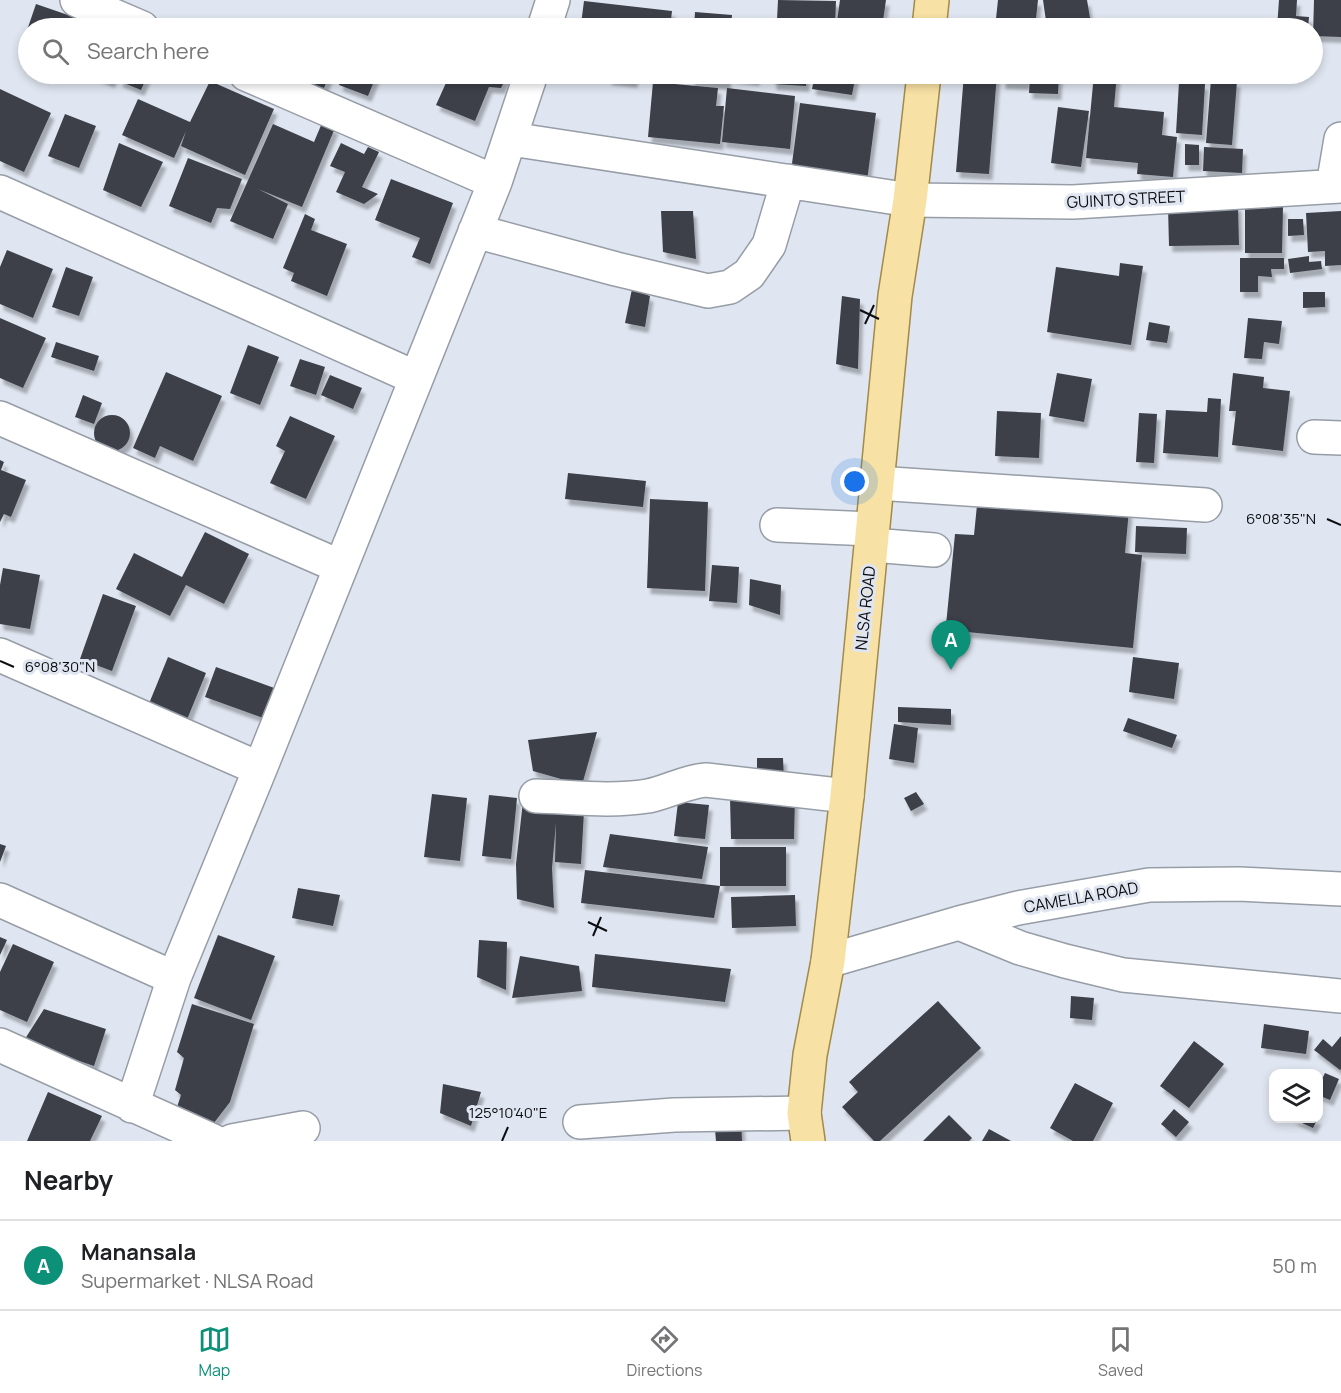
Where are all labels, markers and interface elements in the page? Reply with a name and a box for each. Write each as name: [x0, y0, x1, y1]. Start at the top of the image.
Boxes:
search box: [18, 18, 1323, 84]
icon: search: [39, 35, 72, 68]
text: Search here: [87, 36, 209, 66]
street label: GUINTO STREET: [1066, 185, 1186, 213]
your location: [840, 467, 869, 496]
text: 6°08'35"N: [1246, 508, 1316, 529]
street label: NLSA ROAD: [850, 565, 880, 651]
pin: A: [932, 620, 970, 670]
text: 6°08'30"N: [25, 656, 95, 677]
street label: CAMELLA ROAD: [1022, 876, 1140, 918]
map controls: [1269, 1069, 1323, 1123]
button: layers: [1269, 1069, 1323, 1123]
text: 125°10'40"E: [469, 1102, 547, 1123]
text: Nearby: [24, 1162, 113, 1198]
text: Manansala: [81, 1237, 196, 1267]
text: A: [37, 1252, 50, 1279]
text: 50 m: [1272, 1252, 1317, 1279]
text: Supermarket · NLSA Road: [81, 1267, 313, 1294]
tab: Map: [198, 1323, 231, 1381]
tab: Directions: [627, 1323, 702, 1381]
tab: Saved: [1098, 1323, 1143, 1381]

